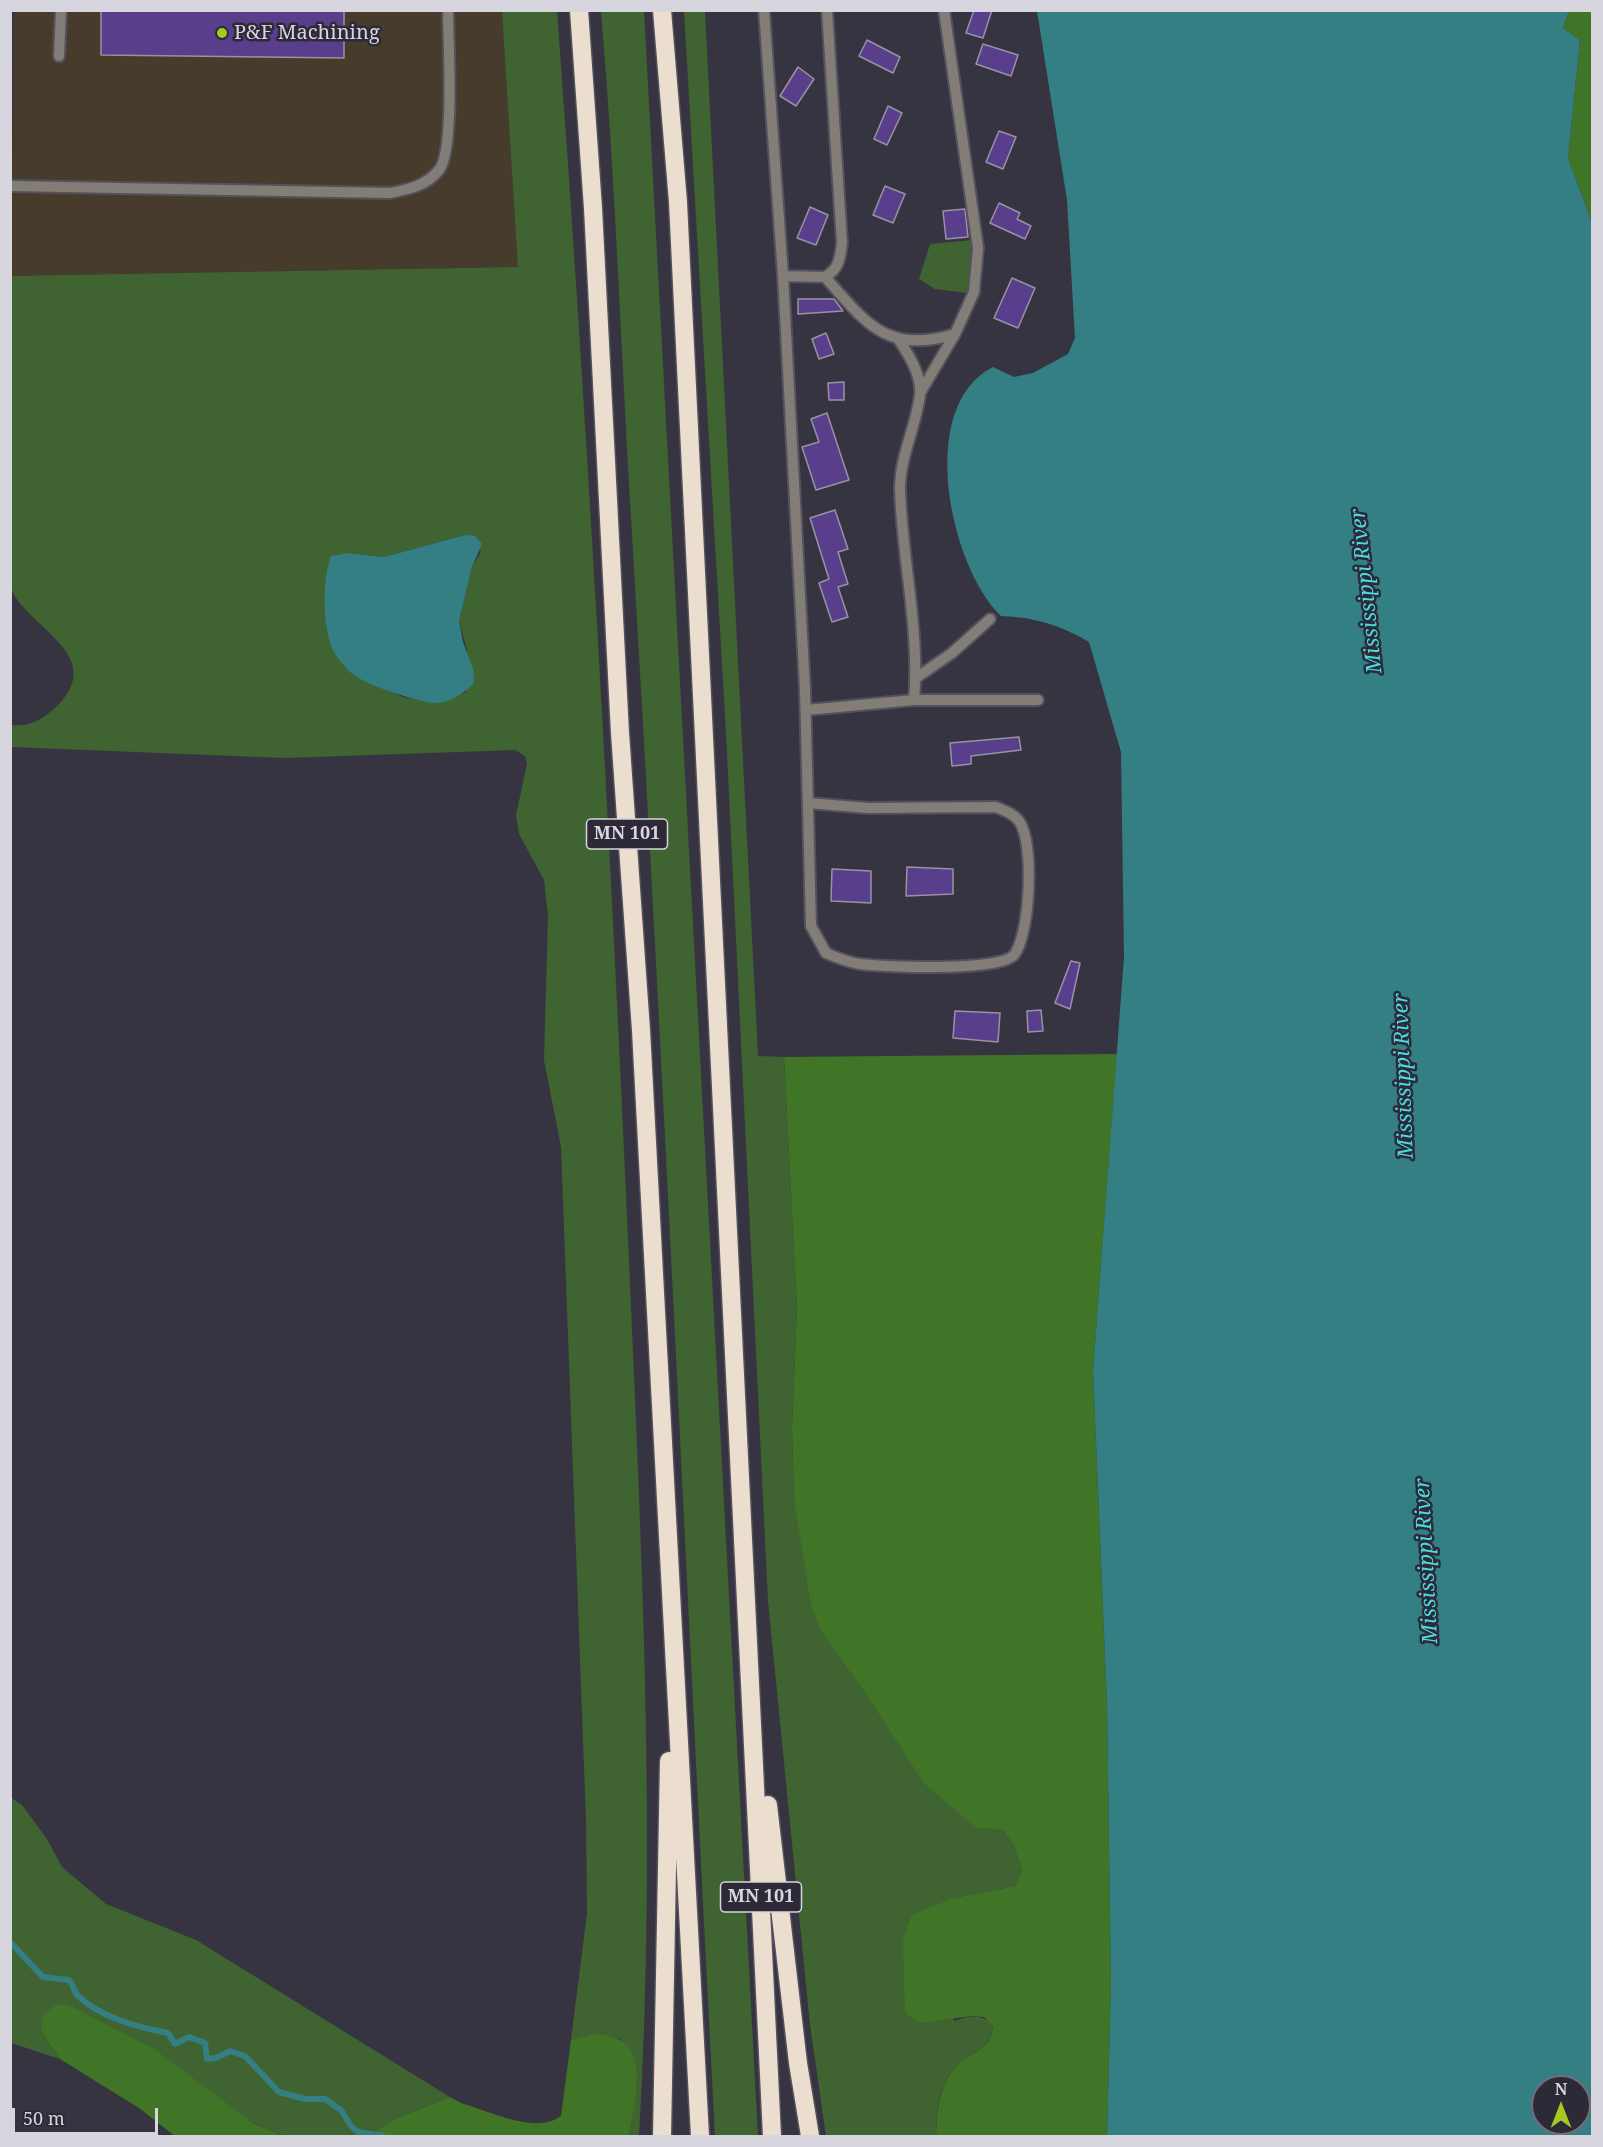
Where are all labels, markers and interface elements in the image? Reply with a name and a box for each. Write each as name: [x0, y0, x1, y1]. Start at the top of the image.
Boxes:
place label: P&F Machining: [234, 21, 380, 45]
marker: P&F Machining: [215, 26, 229, 40]
water label: Mississippi River: [1346, 507, 1388, 675]
road number: MN 101: [586, 819, 668, 849]
water label: Mississippi River: [1389, 993, 1419, 1159]
water label: Mississippi River: [1410, 1478, 1444, 1644]
road number: MN 101: [720, 1882, 801, 1912]
north arrow: [1531, 2075, 1591, 2135]
text: N: [1555, 2078, 1567, 2100]
scale bar: [15, 2096, 160, 2134]
text: 50 m: [23, 2106, 65, 2130]

